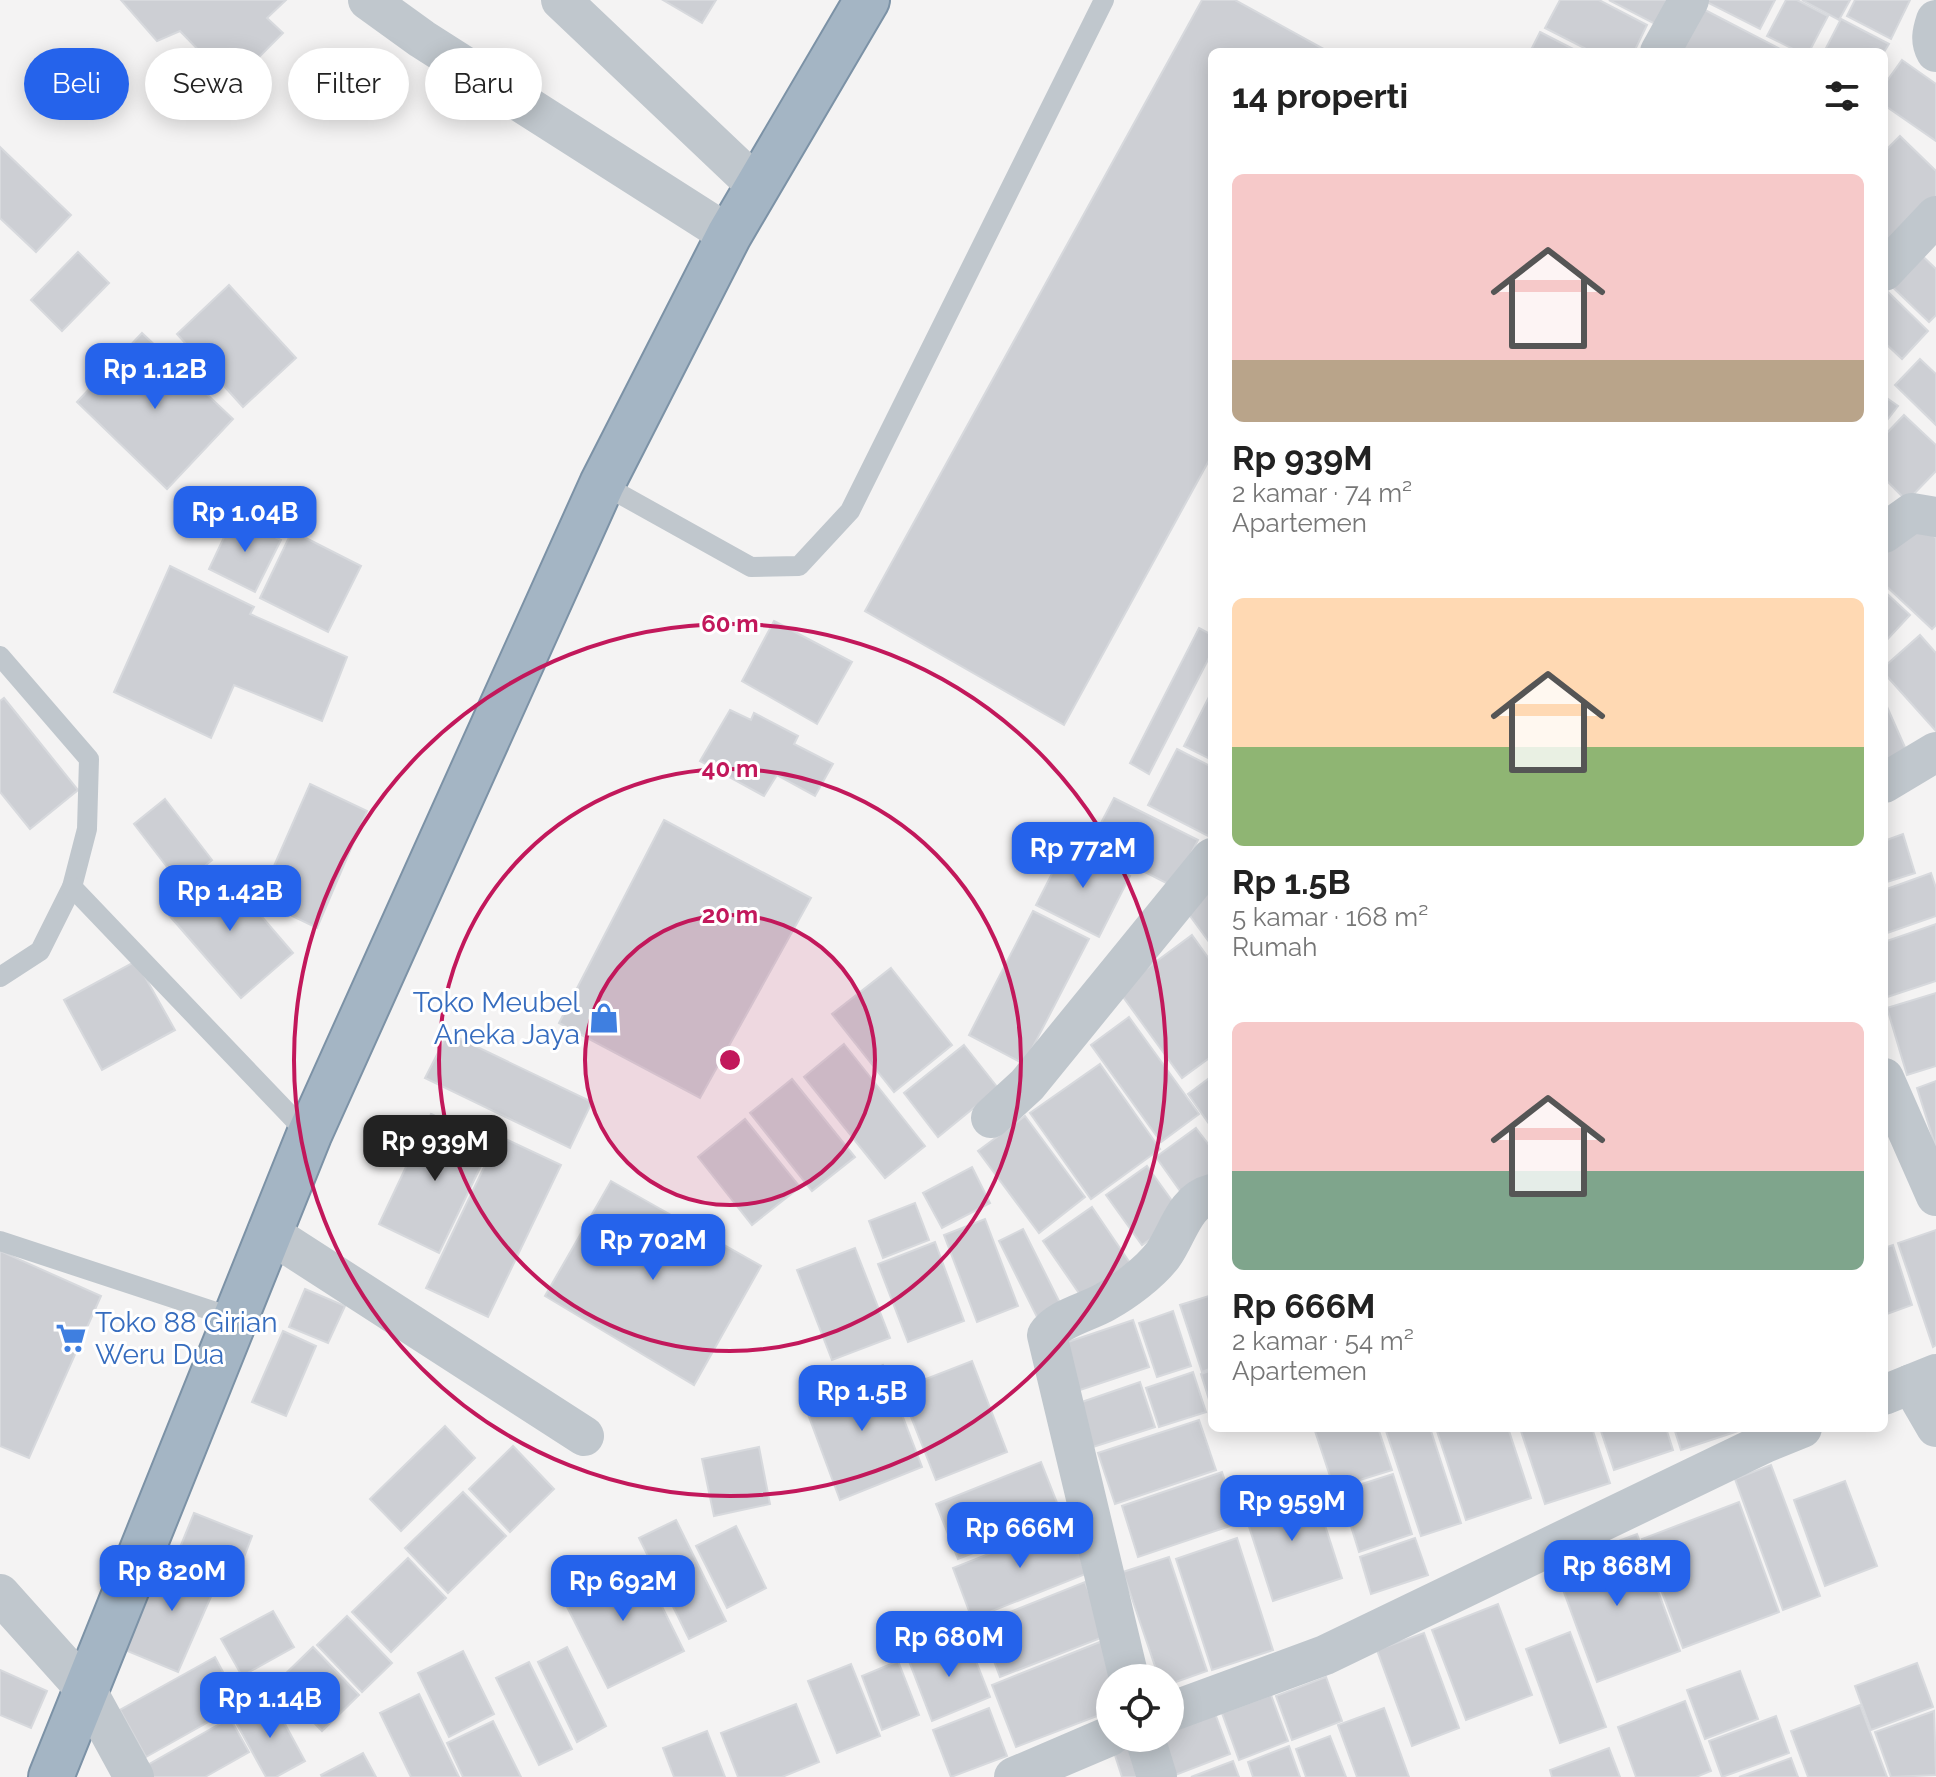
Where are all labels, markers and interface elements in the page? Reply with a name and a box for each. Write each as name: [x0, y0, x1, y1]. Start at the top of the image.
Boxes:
chip: Beli: [24, 48, 129, 120]
chip: Sewa: [145, 48, 272, 120]
chip: Filter: [288, 48, 409, 120]
chip: Baru: [425, 48, 542, 120]
icon: filters: [1820, 74, 1864, 118]
text: 14 properti: [1232, 76, 1408, 116]
icon: home: [1476, 226, 1620, 370]
pin: Rp 1.12B: [72, 343, 238, 411]
text: Rp 1.12B: [103, 354, 207, 384]
text: Rp 939M: [1232, 438, 1373, 478]
text: 2 kamar · 74 m²: [1232, 478, 1412, 508]
pin: Rp 1.04B: [162, 486, 328, 554]
text: Rp 1.04B: [191, 497, 299, 527]
text: Apartemen: [1232, 508, 1367, 538]
text: 60 m: [701, 609, 759, 638]
icon: home: [1476, 650, 1620, 794]
text: 40 m: [702, 754, 758, 783]
pin: Rp 772M: [1009, 822, 1157, 890]
text: Rp 772M: [1030, 833, 1136, 863]
text: Rp 1.5B: [1232, 862, 1351, 902]
pin: Rp 1.42B: [147, 865, 313, 933]
text: Rp 1.42B: [177, 876, 283, 906]
text: 20 m: [702, 900, 758, 929]
text: 5 kamar · 168 m²: [1232, 902, 1428, 932]
text: Rumah: [1232, 932, 1317, 962]
place label: Toko Meubel Aneka Jaya: [413, 986, 580, 1051]
shop icon: Toko Meubel Aneka Jaya: [587, 1001, 621, 1035]
centre of rings: [716, 1046, 744, 1074]
icon: home: [1476, 1074, 1620, 1218]
pin: Rp 939M: [361, 1115, 509, 1183]
text: Rp 939M: [381, 1126, 489, 1156]
pin: Rp 702M: [579, 1214, 727, 1282]
text: Rp 702M: [599, 1225, 707, 1255]
text: Rp 666M: [1232, 1286, 1375, 1326]
place label: Toko 88 Girian Weru Dua: [95, 1306, 278, 1371]
supermarket icon: Toko 88 Girian Weru Dua: [54, 1321, 88, 1355]
text: 2 kamar · 54 m²: [1232, 1326, 1414, 1356]
text: Apartemen: [1232, 1356, 1367, 1386]
pin: Rp 1.5B: [788, 1365, 936, 1433]
text: Rp 1.5B: [817, 1376, 907, 1406]
pin: Rp 959M: [1218, 1475, 1366, 1543]
text: Rp 959M: [1238, 1486, 1346, 1516]
pin: Rp 666M: [946, 1502, 1094, 1570]
text: Rp 666M: [965, 1513, 1075, 1543]
pin: Rp 868M: [1543, 1540, 1691, 1608]
pin: Rp 820M: [98, 1545, 246, 1613]
text: Rp 868M: [1562, 1551, 1672, 1581]
pin: Rp 692M: [549, 1555, 697, 1623]
text: Rp 820M: [118, 1556, 226, 1586]
text: Rp 692M: [569, 1566, 677, 1596]
pin: Rp 680M: [875, 1611, 1023, 1679]
text: Rp 680M: [894, 1622, 1004, 1652]
map controls: [1096, 1664, 1184, 1752]
button: locate: [1096, 1664, 1184, 1752]
pin: Rp 1.14B: [187, 1672, 353, 1740]
text: Rp 1.14B: [218, 1683, 322, 1713]

